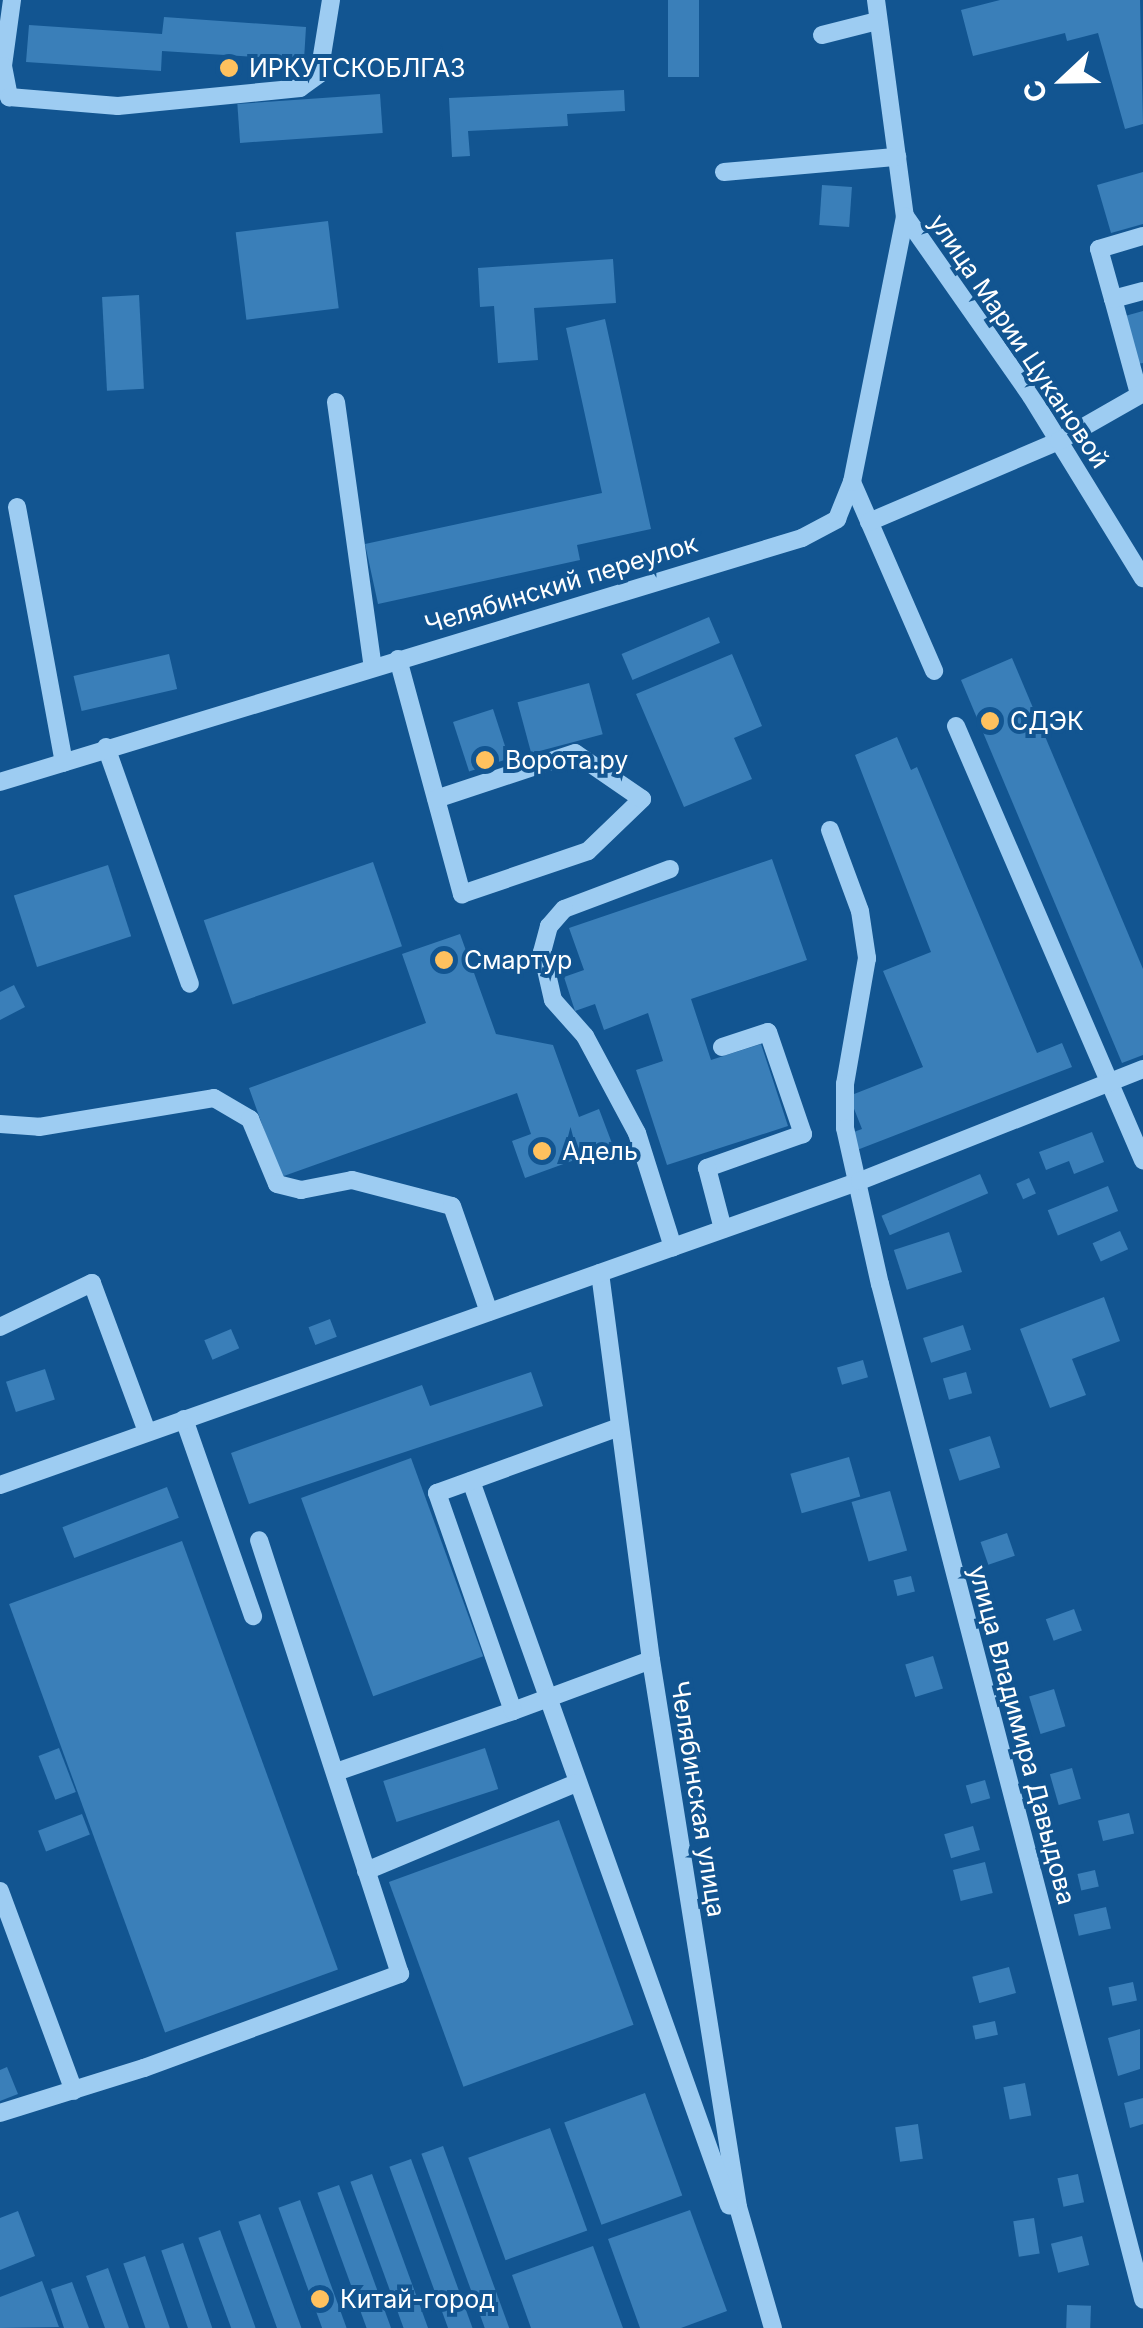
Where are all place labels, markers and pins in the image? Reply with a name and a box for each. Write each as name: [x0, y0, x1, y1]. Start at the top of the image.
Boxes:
place label: ИРКУТСКОБЛГАЗ: [249, 53, 465, 83]
marker: ИРКУТСКОБЛГАЗ: [218, 57, 240, 79]
place label: СДЭК: [1010, 706, 1084, 736]
marker: СДЭК: [979, 710, 1001, 732]
place label: Ворота.ру: [505, 745, 628, 775]
marker: Ворота.ру: [474, 749, 496, 771]
place label: Смартур: [464, 945, 572, 975]
marker: Смартур: [433, 949, 455, 971]
place label: Адель: [562, 1136, 638, 1166]
marker: Адель: [531, 1140, 553, 1162]
place label: Китай-город: [340, 2284, 495, 2314]
marker: Китай-город: [309, 2288, 331, 2310]

